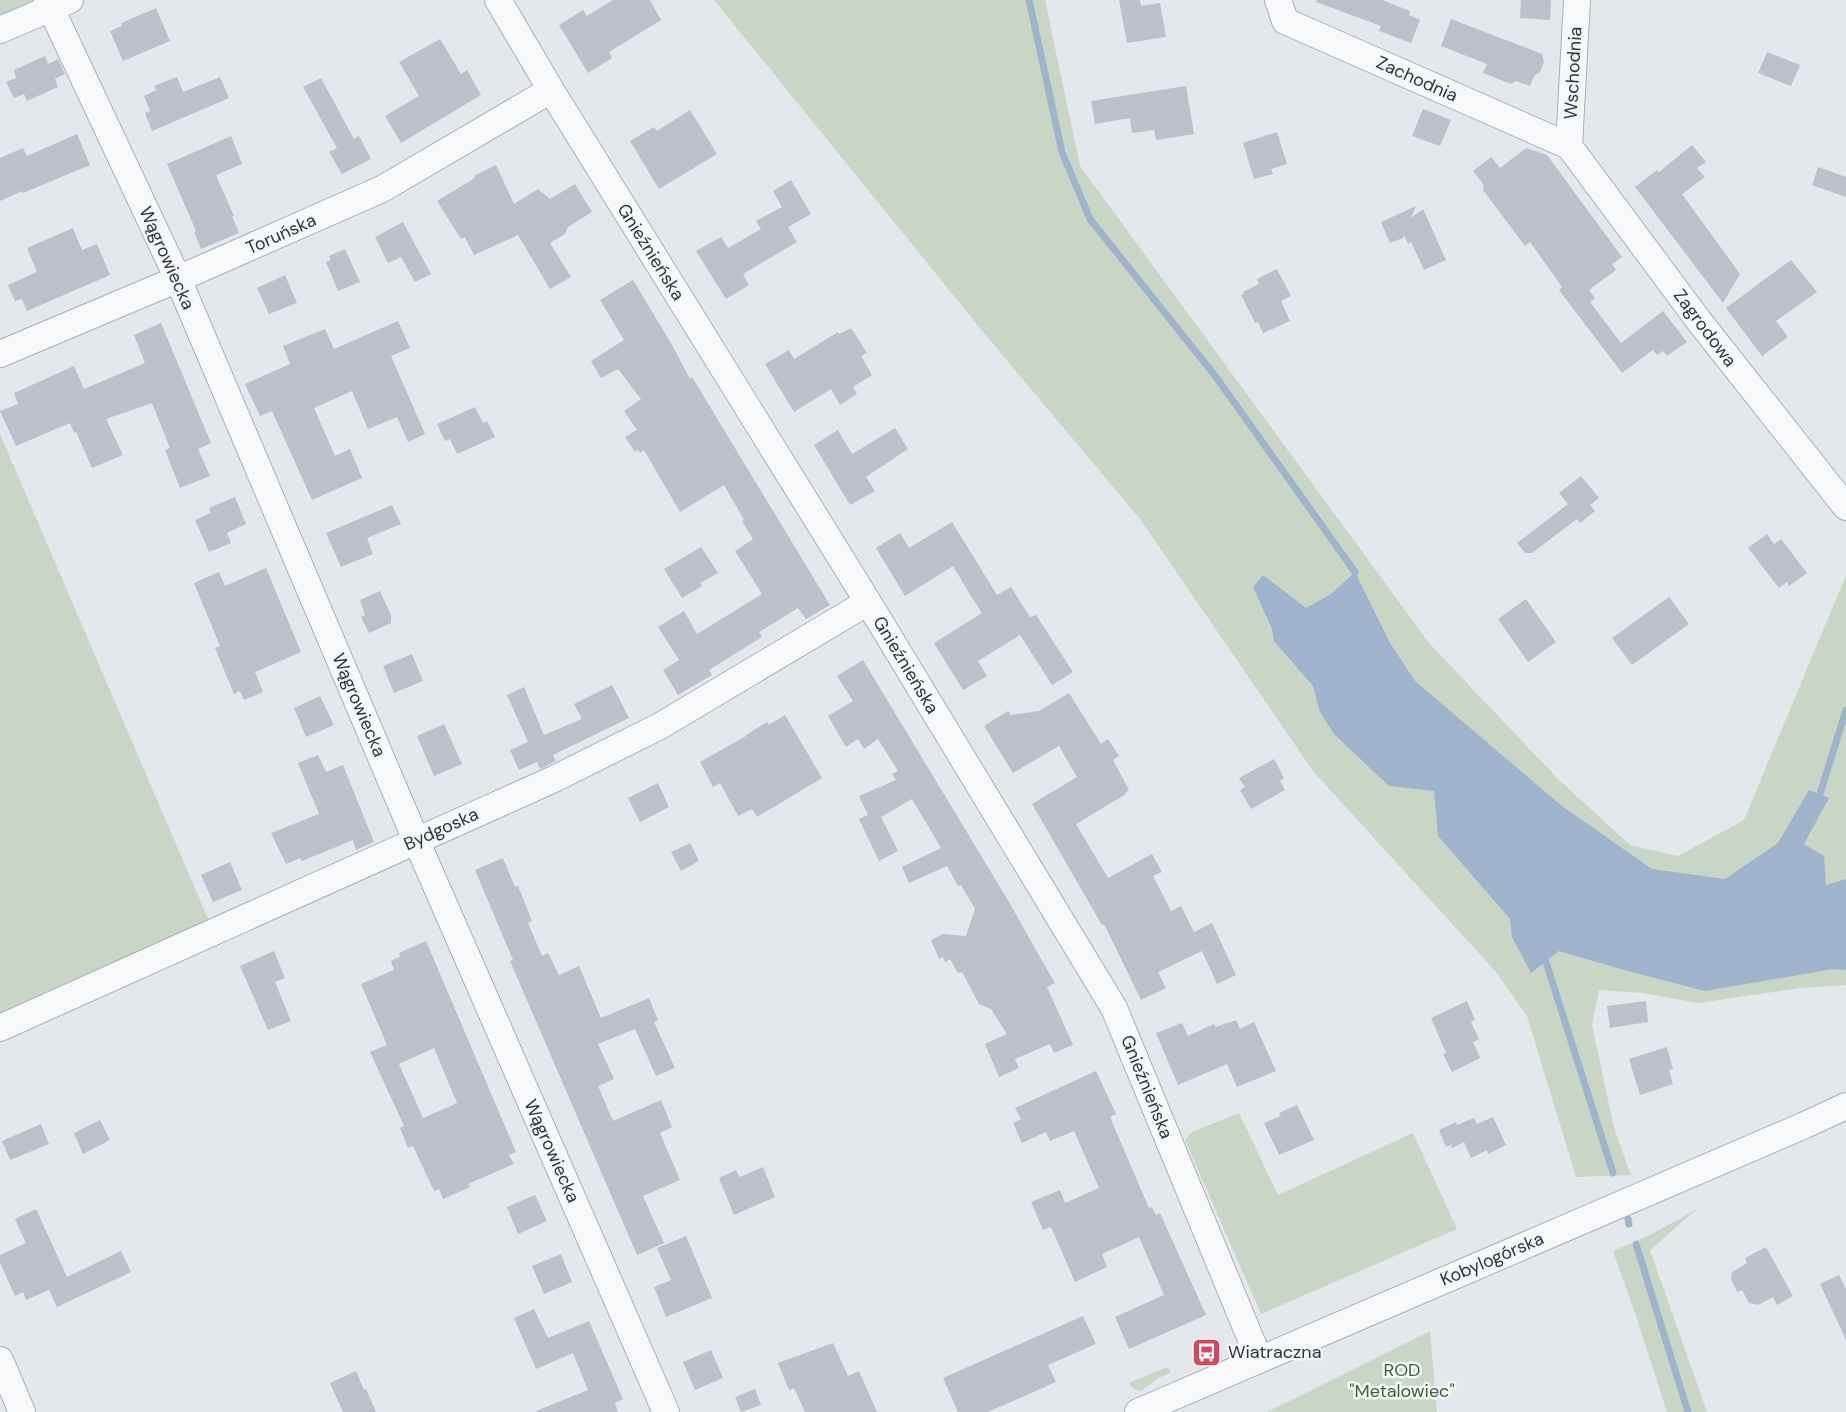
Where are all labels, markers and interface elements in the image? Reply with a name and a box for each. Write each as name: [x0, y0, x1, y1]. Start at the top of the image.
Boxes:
street label: Wschodnia: [1559, 26, 1587, 120]
street label: Zachodnia: [1373, 50, 1461, 108]
street label: Gnieźnieńska: [612, 199, 690, 305]
street label: Wągrowiecka: [134, 203, 200, 313]
street label: Toruńska: [242, 208, 320, 260]
street label: Zagrodowa: [1668, 284, 1742, 372]
street label: Gnieźnieńska: [867, 612, 945, 718]
street label: Wągrowiecka: [326, 649, 392, 761]
street label: Bydgoska: [400, 802, 482, 856]
street label: Gnieźnieńska: [1115, 1032, 1179, 1142]
street label: Wągrowiecka: [519, 1096, 585, 1206]
street label: Kobylogórska: [1437, 1226, 1547, 1292]
bus stop icon: Wiatraczna: [1191, 1336, 1223, 1368]
place label: Wiatraczna: [1228, 1340, 1321, 1364]
park label: ROD "Metalowiec": [1349, 1358, 1455, 1403]

